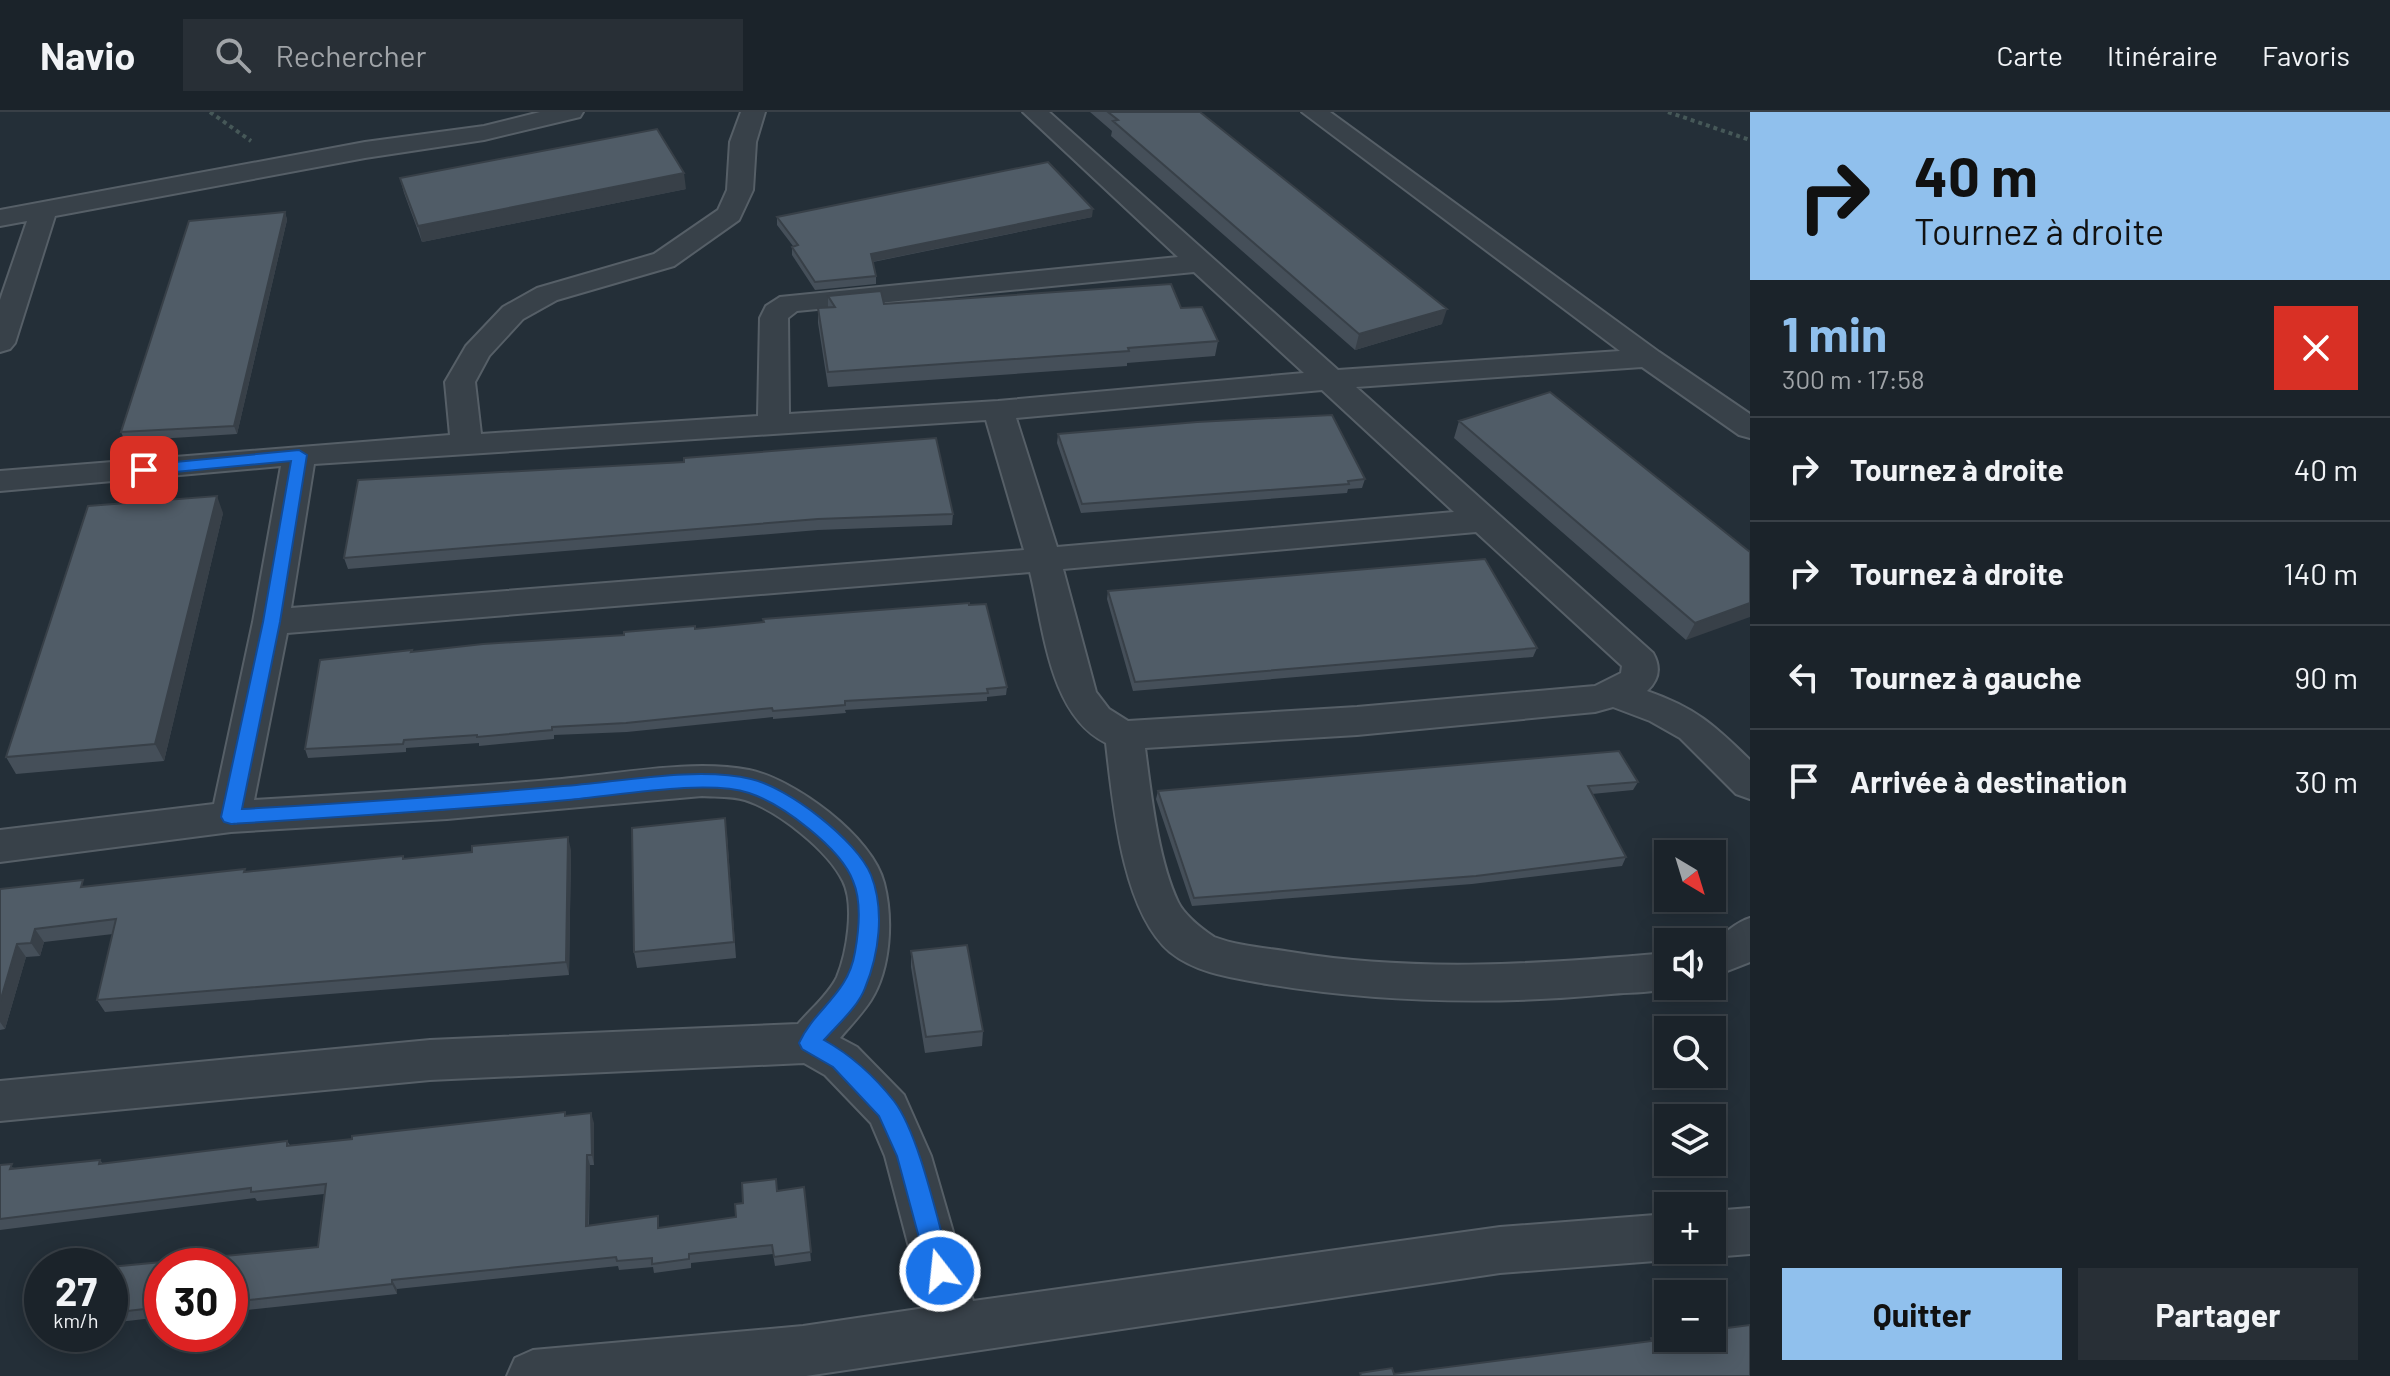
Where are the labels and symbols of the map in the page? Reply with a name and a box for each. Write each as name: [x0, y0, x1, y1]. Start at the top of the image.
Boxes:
pin: [110, 436, 178, 504]
north arrow: [1654, 840, 1726, 912]
position arrow: [898, 1229, 982, 1313]
speed limit sign: 30: [144, 1248, 248, 1352]

